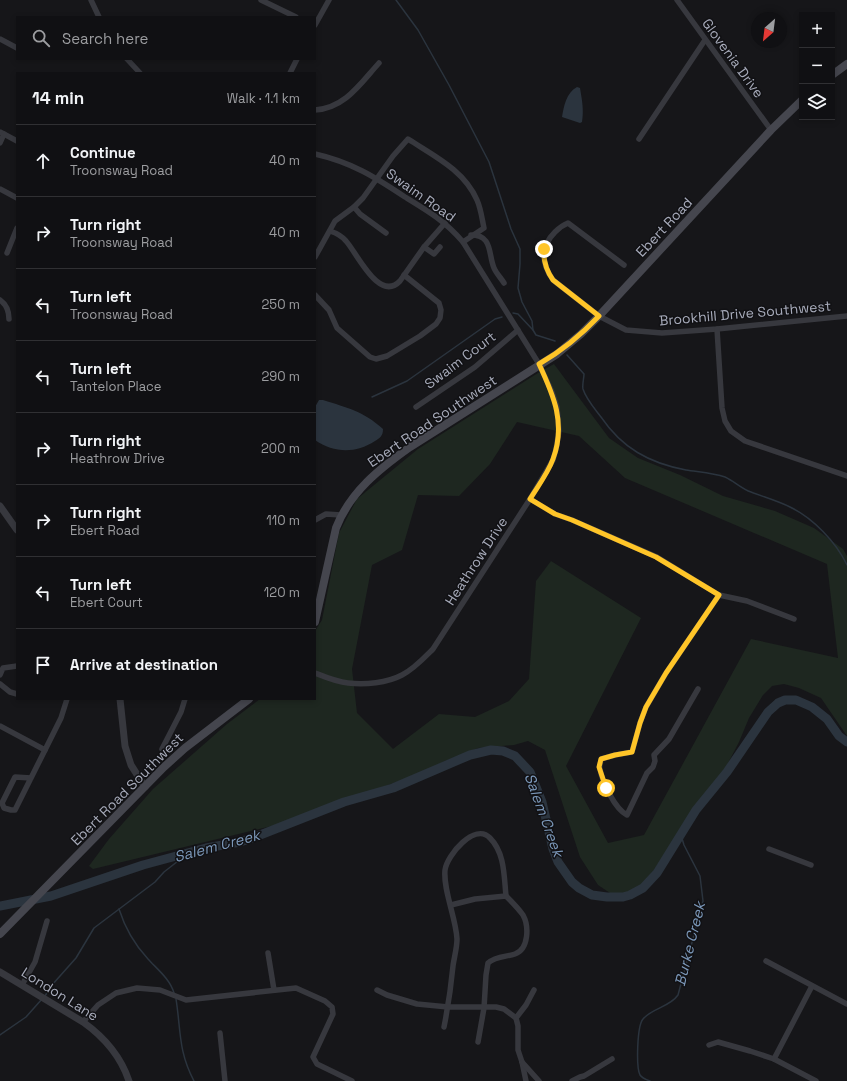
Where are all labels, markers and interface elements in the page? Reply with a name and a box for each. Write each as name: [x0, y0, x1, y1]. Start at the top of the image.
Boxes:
north arrow: [751, 12, 787, 48]
map controls: [799, 12, 835, 120]
button: +: [799, 12, 835, 48]
street label: Glovenia Drive: [698, 15, 768, 101]
search box: [16, 16, 316, 60]
icon: search: [30, 27, 52, 49]
text: Search here: [62, 29, 148, 48]
button: −: [799, 48, 835, 84]
button: layers: [799, 84, 835, 120]
text: 14 min: [32, 87, 84, 109]
text: Walk · 1.1 km: [227, 90, 300, 107]
text: Continue: [70, 143, 136, 162]
icon: ahead: [32, 150, 54, 172]
text: 40 m: [269, 152, 300, 169]
text: Troonsway Road: [70, 162, 173, 179]
street label: Swaim Road: [383, 164, 459, 226]
street label: Ebert Road: [632, 193, 696, 261]
text: Turn right: [70, 215, 141, 234]
icon: right: [32, 222, 54, 244]
text: 40 m: [269, 224, 300, 241]
text: Troonsway Road: [70, 234, 173, 251]
route end: [535, 240, 553, 258]
text: Turn left: [70, 287, 132, 306]
icon: left: [32, 294, 54, 316]
text: 250 m: [262, 296, 300, 313]
street label: Brookhill Drive Southwest: [658, 297, 832, 329]
text: Troonsway Road: [70, 306, 173, 323]
street label: Swaim Court: [421, 327, 499, 393]
text: Turn left: [70, 359, 132, 378]
icon: left: [32, 366, 54, 388]
text: 290 m: [261, 368, 300, 385]
street label: Ebert Road Southwest: [364, 371, 500, 471]
text: Tantelon Place: [70, 378, 162, 395]
text: Turn right: [70, 431, 141, 450]
icon: right: [32, 438, 54, 460]
text: 200 m: [261, 440, 300, 457]
text: Heathrow Drive: [70, 450, 165, 467]
text: Turn right: [70, 503, 141, 522]
icon: right: [32, 510, 54, 532]
text: 110 m: [266, 512, 300, 529]
street label: Heathrow Drive: [441, 513, 511, 609]
text: Ebert Road: [70, 522, 140, 539]
text: Turn left: [70, 575, 132, 594]
icon: left: [32, 582, 54, 604]
text: 120 m: [264, 584, 300, 601]
text: Ebert Court: [70, 594, 143, 611]
icon: arrive: [32, 654, 54, 676]
text: Arrive at destination: [70, 655, 218, 674]
street label: Ebert Road Southwest: [67, 729, 187, 849]
water label: Salem Creek: [520, 770, 569, 861]
route start: [597, 779, 615, 797]
water label: Salem Creek: [172, 824, 264, 866]
water label: Burke Creek: [670, 898, 710, 988]
street label: London Lane: [18, 963, 102, 1025]

